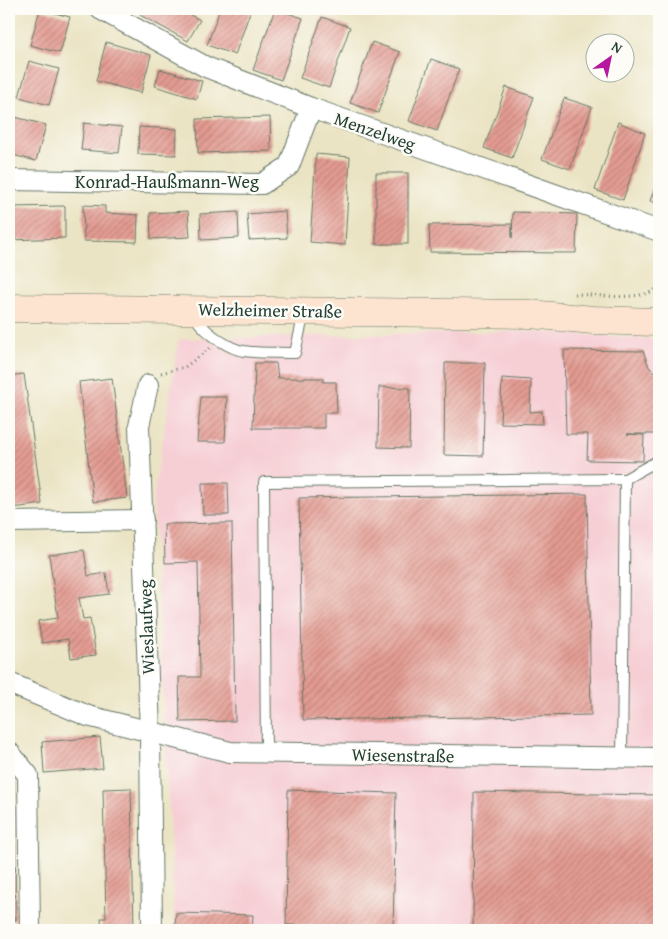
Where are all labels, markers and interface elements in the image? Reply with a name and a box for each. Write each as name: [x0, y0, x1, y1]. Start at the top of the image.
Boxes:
north arrow: [586, 32, 636, 82]
text: N: [608, 36, 627, 58]
street label: Menzelweg: [331, 104, 419, 158]
street label: Konrad-Haußmann-Weg: [75, 168, 259, 195]
street label: Welzheimer Straße: [198, 295, 342, 325]
street label: Wieslaufweg: [131, 579, 161, 675]
street label: Wiesenstraße: [351, 741, 455, 769]

